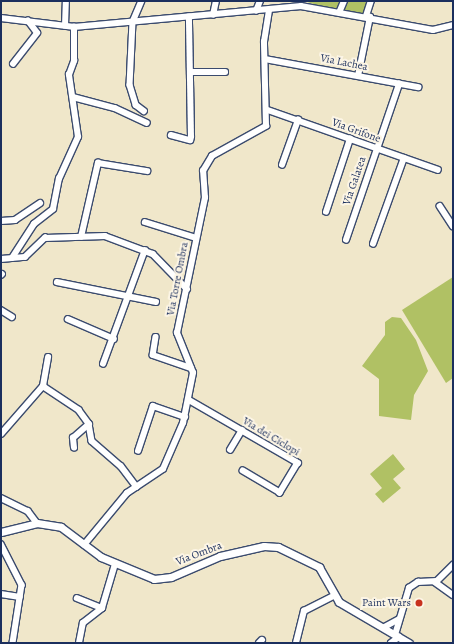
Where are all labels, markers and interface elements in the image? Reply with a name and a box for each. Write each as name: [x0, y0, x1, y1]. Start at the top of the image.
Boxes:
street label: Via Lachea: [319, 52, 369, 74]
street label: Via Grifone: [330, 116, 382, 146]
street label: Via Galatea: [341, 155, 369, 207]
street label: Via Torre Ombra: [164, 241, 192, 317]
street label: Via dei Ciclopi: [240, 415, 302, 459]
street label: Via Ombra: [174, 539, 224, 569]
place label: Paint Wars: [362, 596, 411, 610]
marker: Paint Wars: [414, 598, 424, 608]

